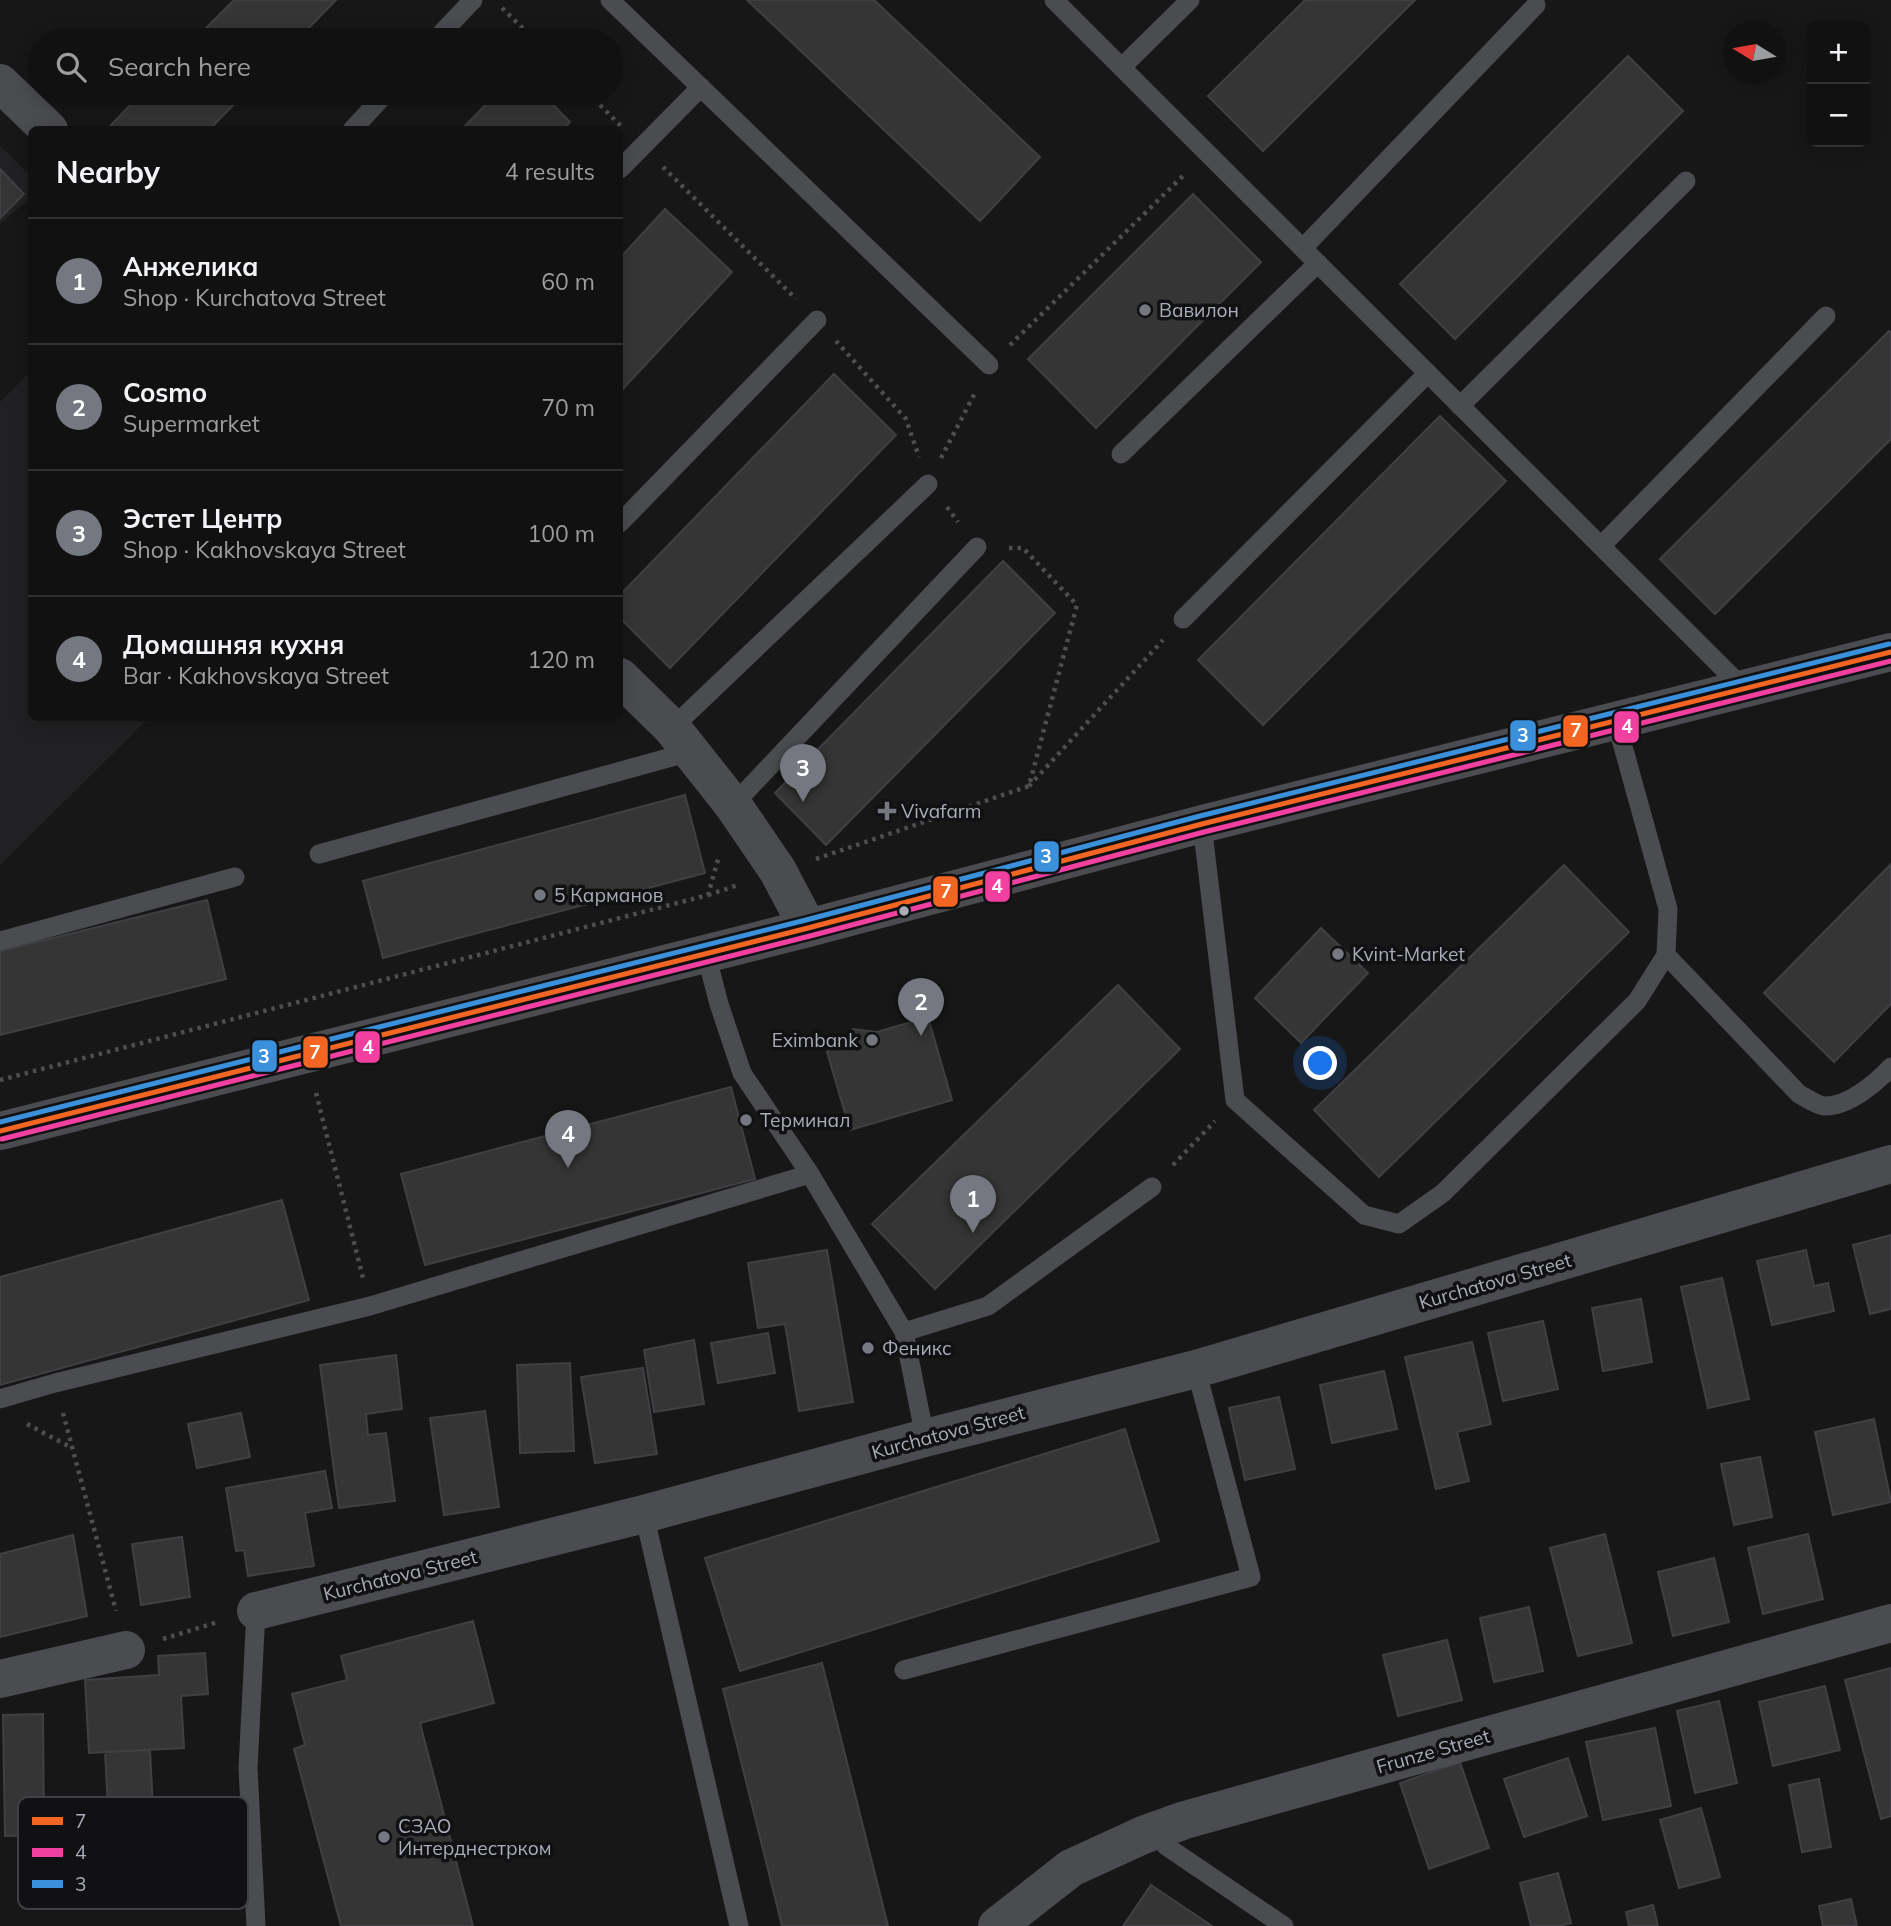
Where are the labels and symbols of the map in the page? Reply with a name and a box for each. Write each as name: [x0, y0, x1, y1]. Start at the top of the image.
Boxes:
north arrow: [1723, 21, 1786, 84]
place label: Вавилон: [1159, 298, 1239, 322]
marker: Вавилон: [1137, 302, 1153, 318]
line badge: 4: [1613, 710, 1640, 744]
line badge: 7: [1562, 714, 1589, 748]
text: 4: [1621, 714, 1633, 738]
text: 7: [1570, 718, 1582, 742]
line badge: 3: [1509, 719, 1537, 752]
text: 3: [1517, 723, 1529, 747]
pin: 3: [780, 744, 826, 802]
place label: Vivafarm: [901, 799, 981, 823]
marker: Vivafarm: [879, 803, 895, 819]
line badge: 3: [1033, 840, 1060, 873]
text: 3: [1040, 844, 1052, 868]
line badge: 4: [984, 870, 1011, 903]
text: 4: [991, 874, 1003, 898]
line badge: 7: [932, 875, 959, 908]
text: 7: [940, 879, 952, 903]
place label: 5 Карманов: [554, 883, 663, 907]
marker: 5 Карманов: [532, 887, 548, 903]
unlabelled marker: [897, 904, 911, 918]
place label: Kvint-Market: [1352, 942, 1465, 966]
marker: Kvint-Market: [1330, 946, 1346, 962]
pin: 2: [898, 978, 944, 1036]
place label: Eximbank: [772, 1028, 858, 1052]
line badge: 4: [354, 1030, 381, 1064]
marker: Eximbank: [864, 1032, 880, 1048]
line badge: 7: [302, 1035, 329, 1069]
text: 4: [362, 1035, 374, 1059]
line badge: 3: [251, 1039, 278, 1073]
text: 7: [309, 1040, 321, 1064]
text: 3: [258, 1044, 270, 1068]
your location: [1303, 1046, 1337, 1080]
place label: Терминал: [760, 1108, 850, 1132]
pin: 4: [545, 1110, 591, 1168]
marker: Терминал: [738, 1112, 754, 1128]
pin: 1: [950, 1175, 996, 1233]
street label: Kurchatova Street: [1416, 1248, 1574, 1314]
place label: Феникс: [882, 1336, 952, 1360]
marker: Феникс: [860, 1340, 876, 1356]
street label: Kurchatova Street: [869, 1400, 1028, 1464]
street label: Kurchatova Street: [321, 1544, 480, 1606]
street label: Frunze Street: [1373, 1723, 1493, 1779]
legend: [18, 1797, 248, 1909]
text: 7: [75, 1809, 86, 1833]
place label: СЗАО Интерднестрком: [398, 1814, 552, 1860]
marker: СЗАО Интерднестрком: [376, 1829, 392, 1845]
text: 4: [75, 1840, 86, 1864]
text: 3: [75, 1872, 86, 1896]

